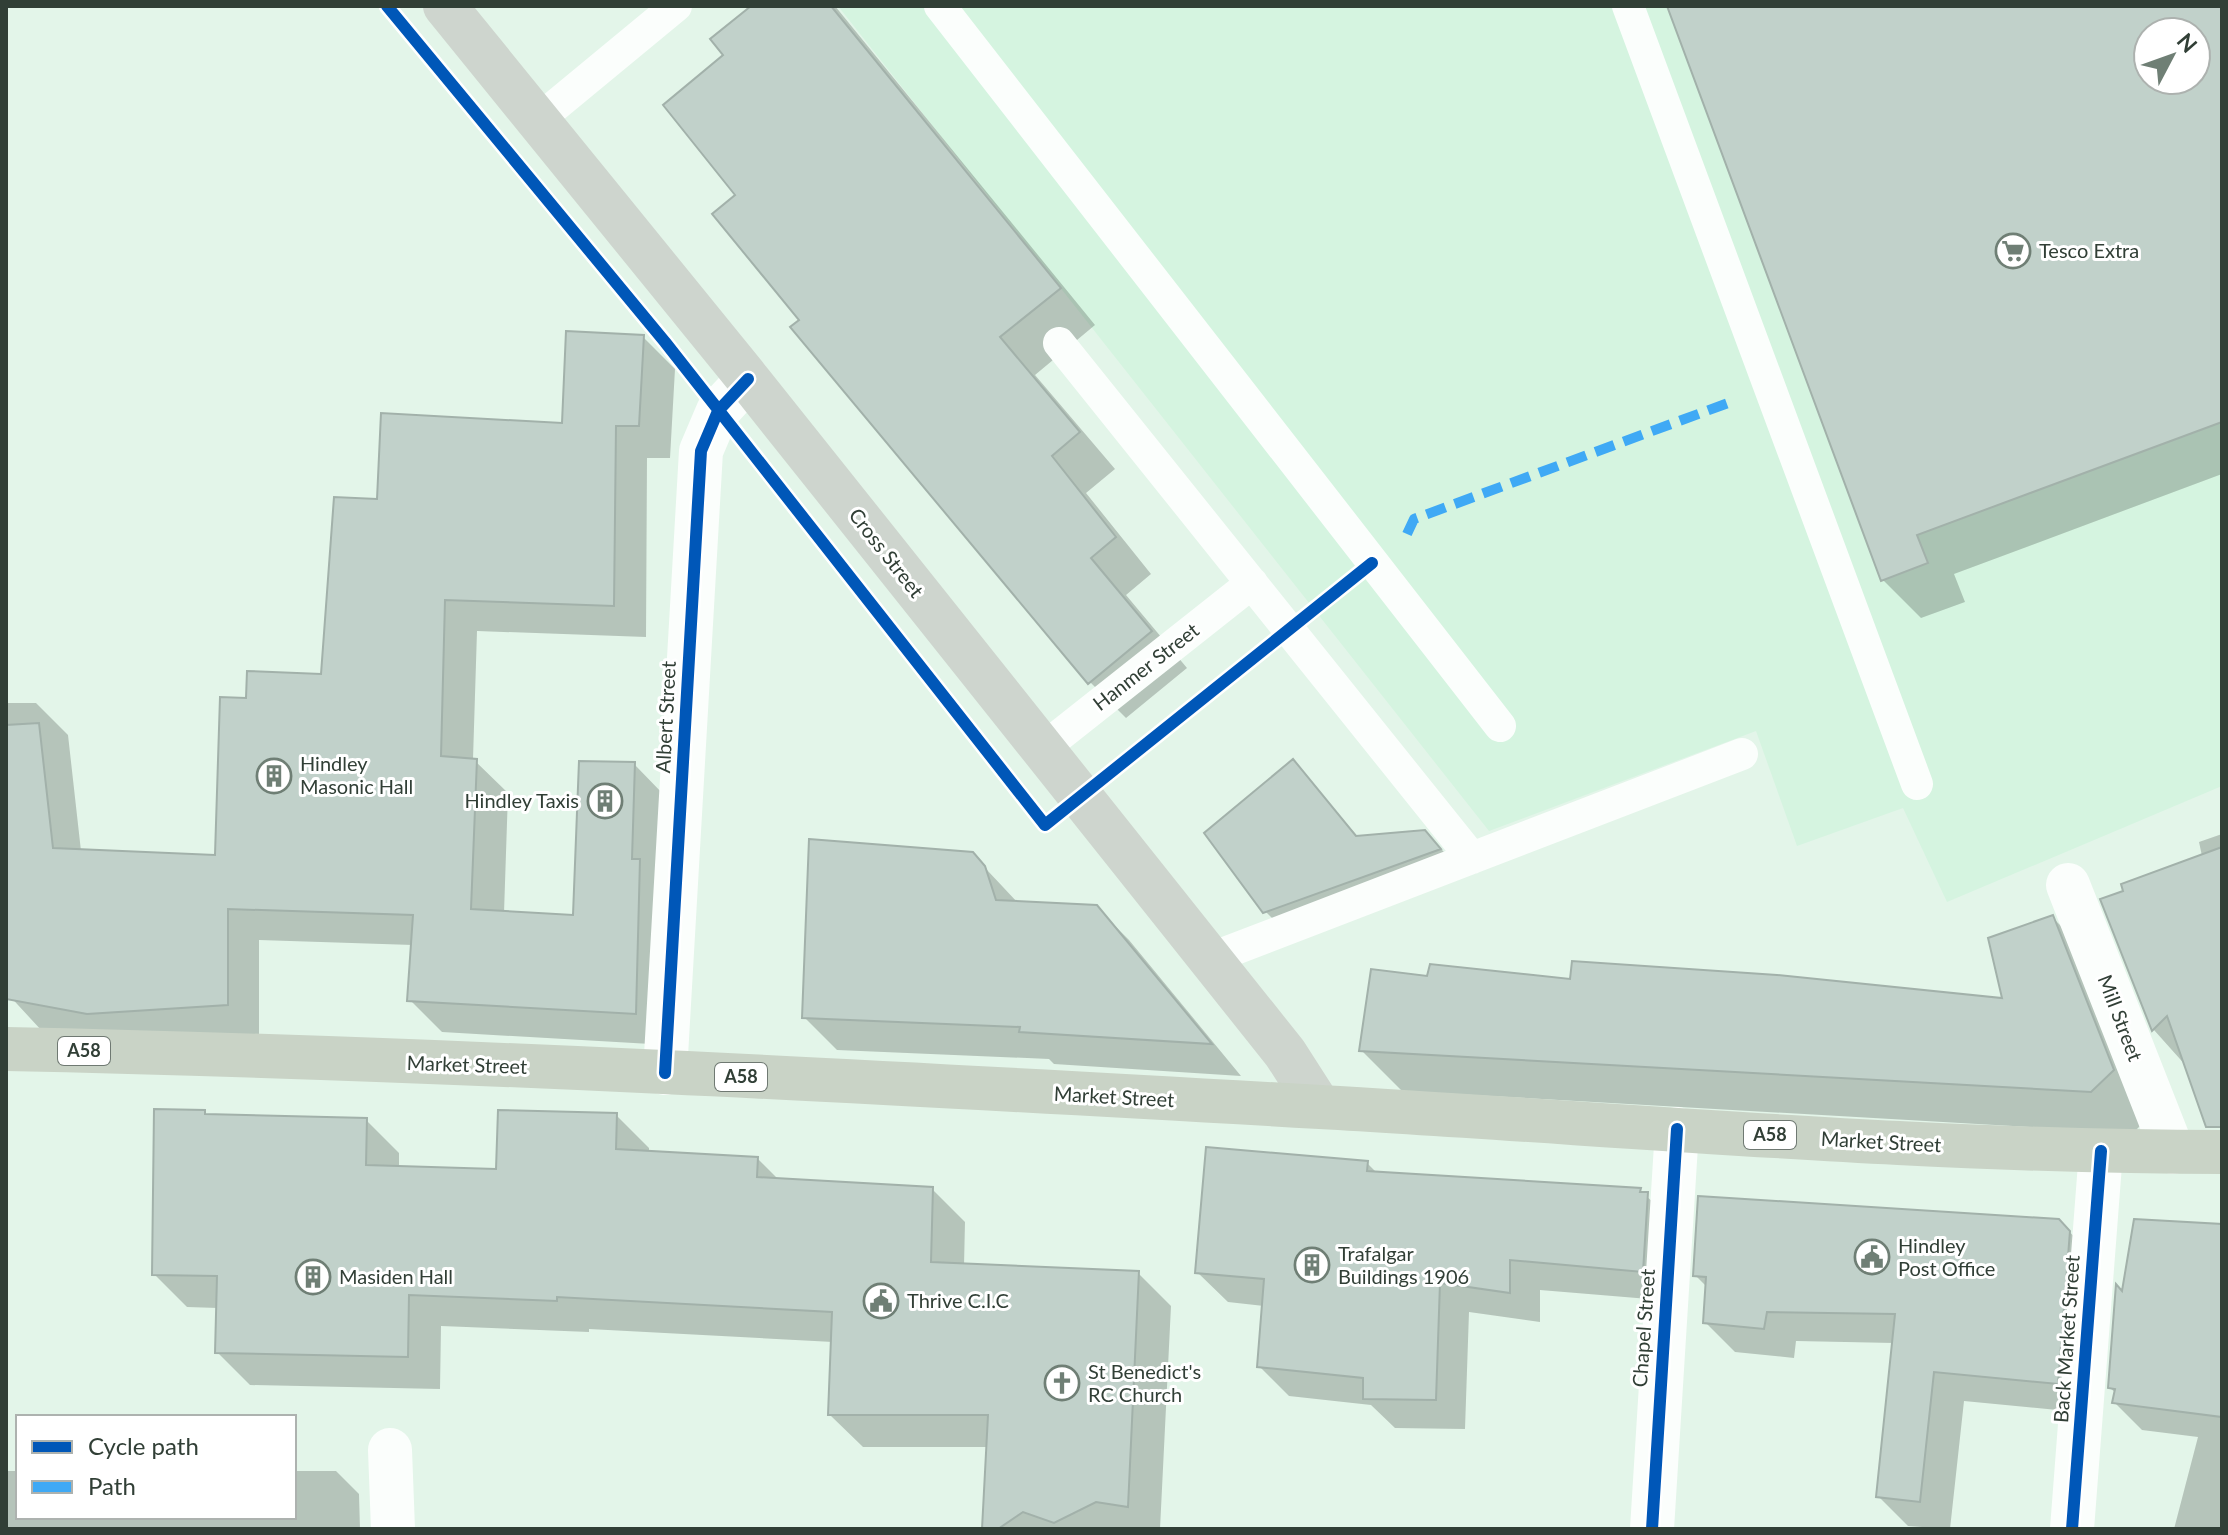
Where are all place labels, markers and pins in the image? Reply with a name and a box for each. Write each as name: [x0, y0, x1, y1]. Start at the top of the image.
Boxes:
supermarket icon: Tesco Extra: [1994, 232, 2032, 270]
place label: Tesco Extra: [2039, 238, 2139, 262]
place label: Hindley Masonic Hall: [300, 751, 413, 798]
building icon: Hindley Masonic Hall: [255, 757, 293, 795]
building icon: Hindley Taxis: [586, 782, 624, 820]
place label: Hindley Taxis: [464, 788, 579, 812]
place label: Hindley Post Office: [1898, 1233, 1995, 1280]
public building icon: Hindley Post Office: [1853, 1238, 1891, 1276]
place label: Trafalgar Buildings 1906: [1338, 1241, 1469, 1288]
building icon: Trafalgar Buildings 1906: [1293, 1246, 1331, 1284]
building icon: Masiden Hall: [294, 1258, 332, 1296]
place label: Masiden Hall: [339, 1264, 453, 1288]
public building icon: Thrive C.I.C: [862, 1282, 900, 1320]
place label: Thrive C.I.C: [907, 1288, 1009, 1312]
place label: St Benedict's RC Church: [1088, 1359, 1201, 1406]
church icon: St Benedict's RC Church: [1043, 1364, 1081, 1402]

